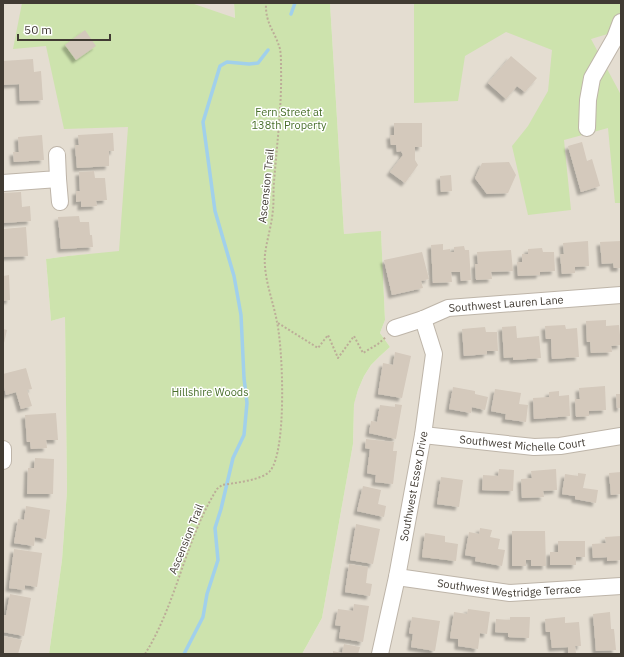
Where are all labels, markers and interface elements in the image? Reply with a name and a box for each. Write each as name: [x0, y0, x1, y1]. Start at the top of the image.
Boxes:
scale bar: [18, 16, 110, 42]
text: 50 m: [24, 22, 52, 37]
park label: Fern Street at 138th Property: [251, 105, 327, 132]
street label: Ascension Trail: [255, 148, 277, 224]
street label: Southwest Lauren Lane: [448, 292, 564, 315]
park label: Hillshire Woods: [171, 385, 249, 399]
street label: Southwest Essex Drive: [397, 430, 430, 543]
street label: Southwest Michelle Court: [459, 432, 586, 454]
street label: Ascension Trail: [166, 502, 206, 576]
street label: Southwest Westridge Terrace: [436, 576, 581, 600]

